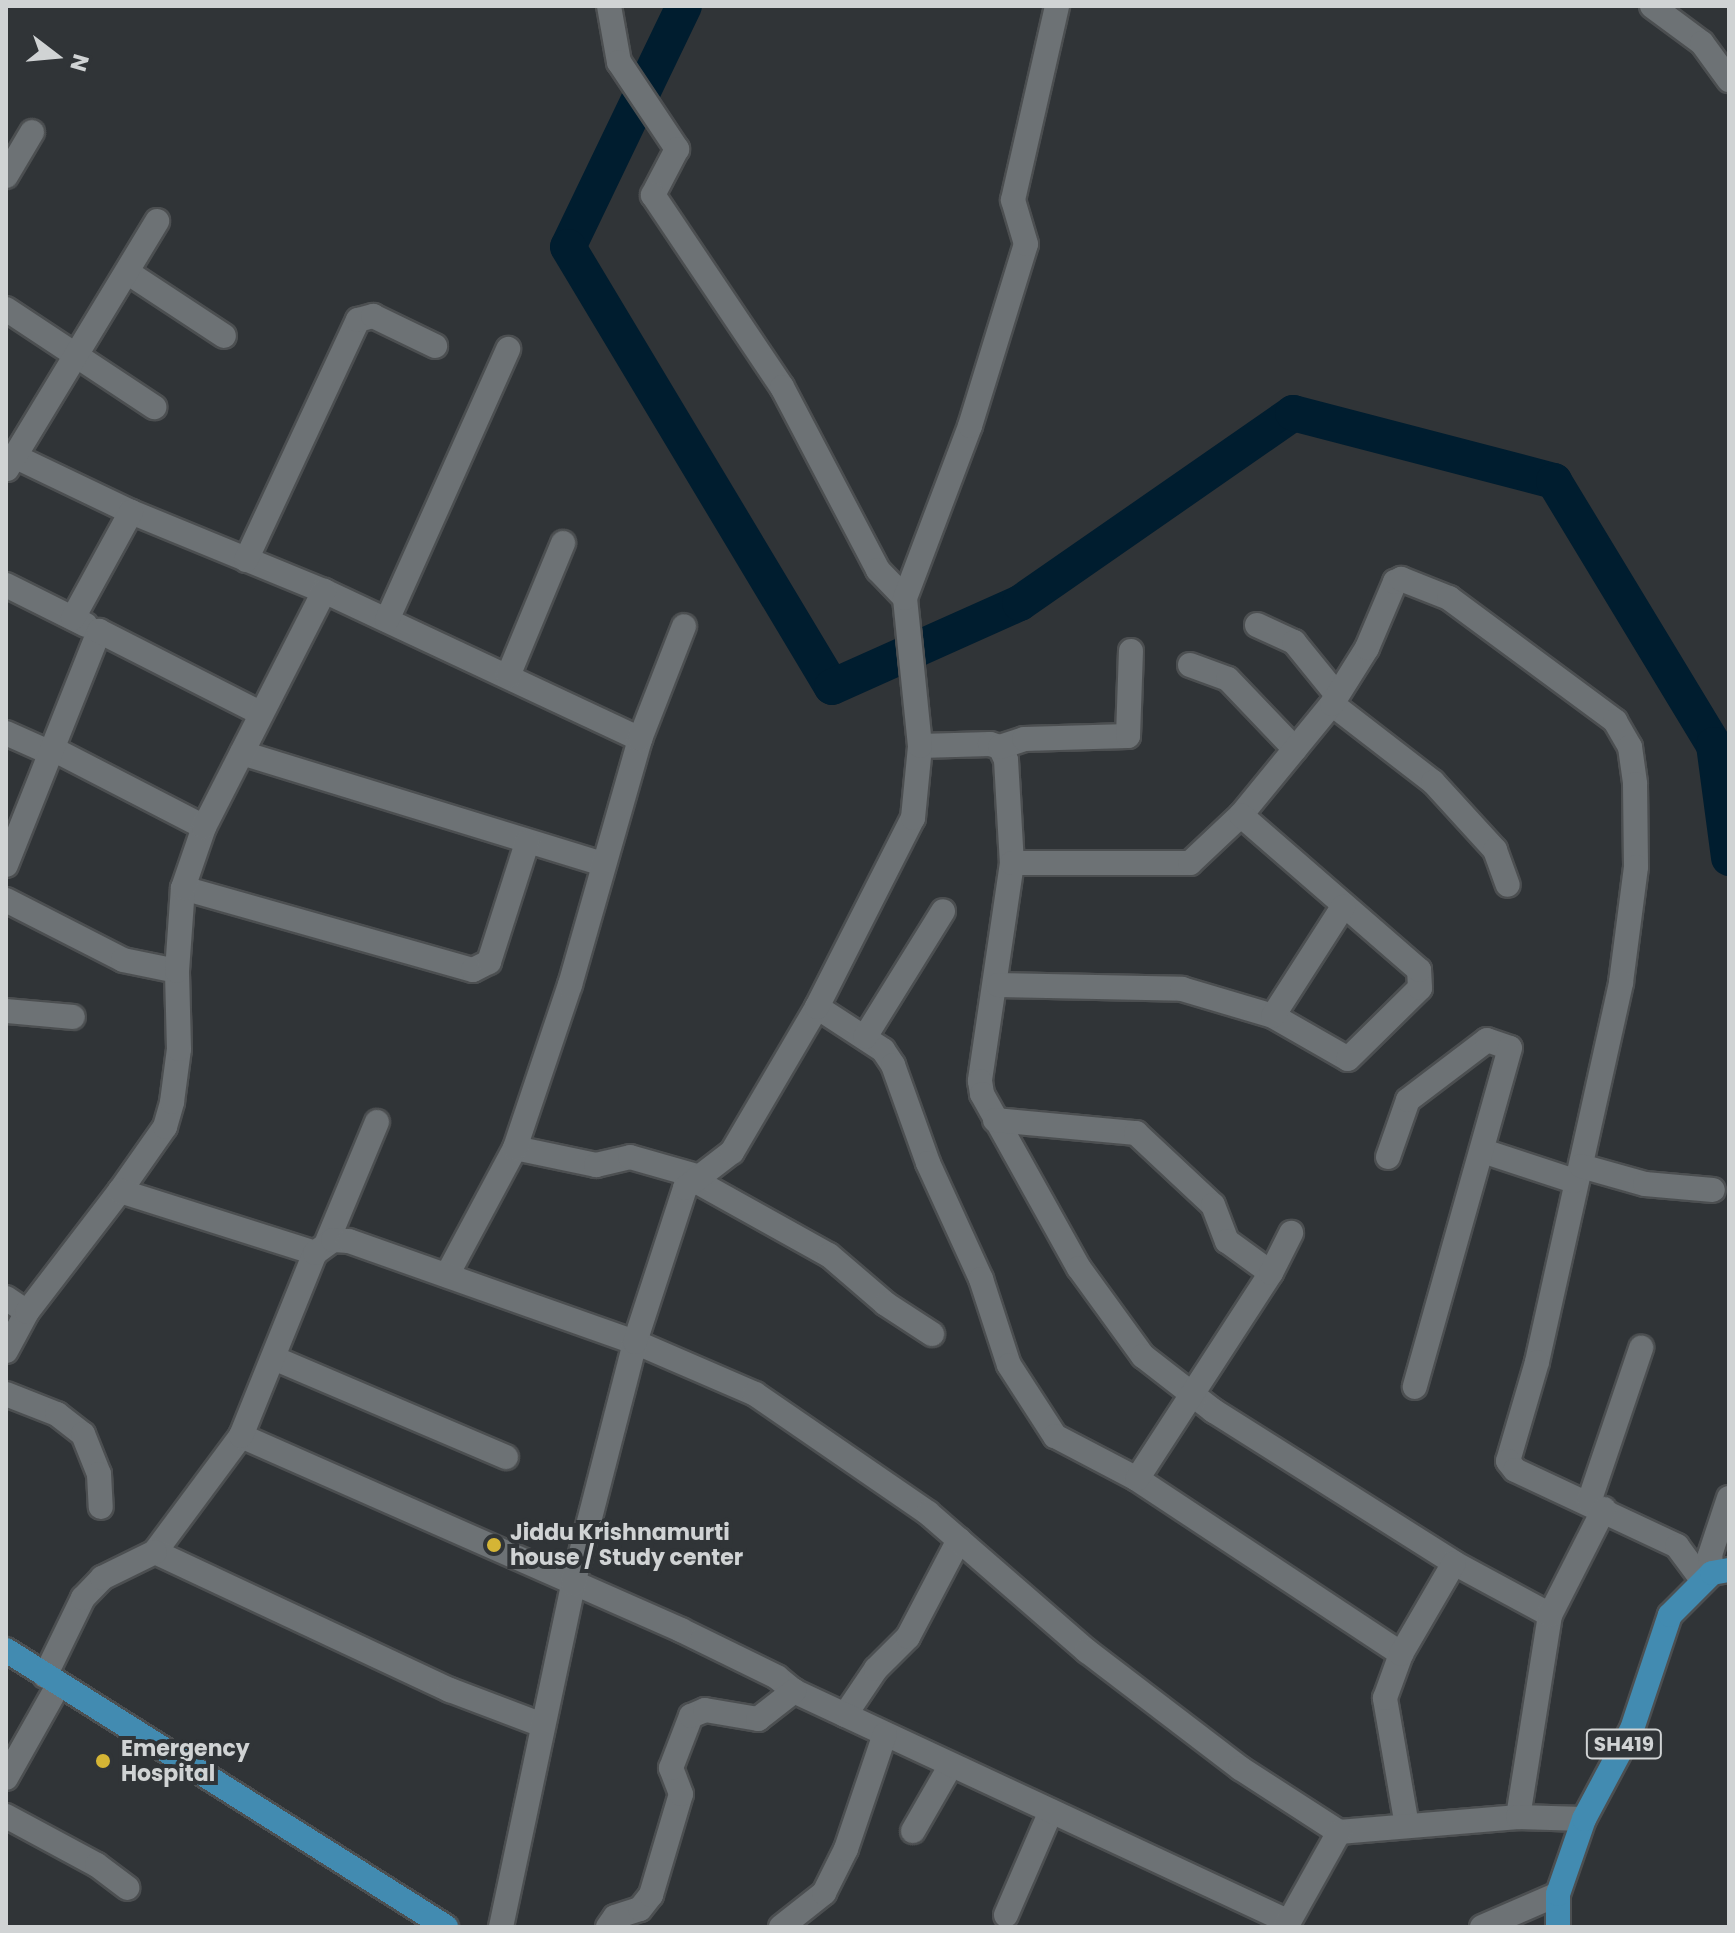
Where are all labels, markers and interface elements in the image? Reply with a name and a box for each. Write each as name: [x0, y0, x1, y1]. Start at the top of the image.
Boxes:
north arrow: [16, 16, 96, 96]
text: N: [62, 51, 97, 75]
place label: Jiddu Krishnamurti house / Study center: [510, 1519, 743, 1570]
marker: Jiddu Krishnamurti house / Study center: [485, 1536, 503, 1554]
road number: SH419: [1584, 1728, 1664, 1760]
place label: Emergency Hospital: [121, 1735, 250, 1786]
marker: Emergency Hospital: [92, 1750, 114, 1772]

